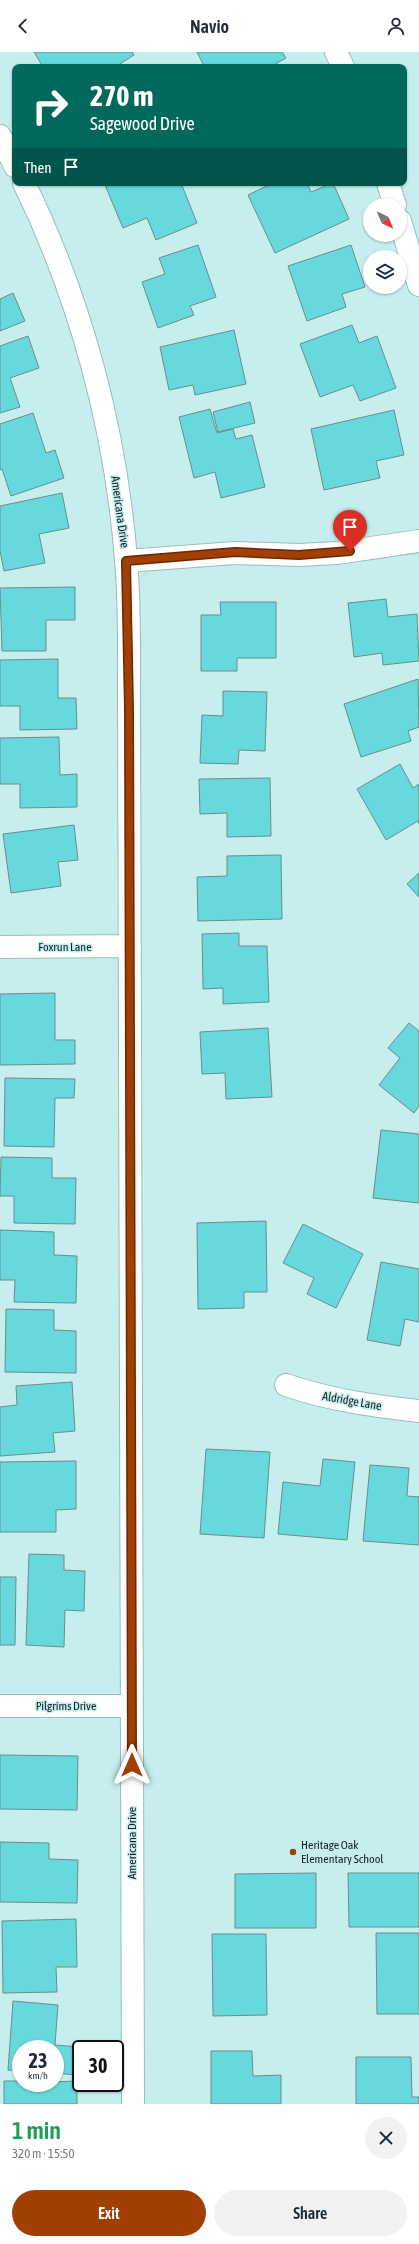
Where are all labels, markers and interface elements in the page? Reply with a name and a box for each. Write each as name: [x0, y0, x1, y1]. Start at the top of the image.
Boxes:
icon: back: [12, 15, 34, 37]
icon: person: [385, 15, 407, 37]
text: Navio: [190, 16, 229, 37]
icon: right: [24, 80, 76, 132]
text: 270 m: [90, 80, 153, 112]
text: Sagewood Drive: [90, 113, 195, 134]
icon: arrive: [60, 156, 82, 178]
text: Then: [24, 159, 52, 176]
north arrow: [363, 198, 407, 242]
map controls: [363, 198, 407, 294]
button: layers: [363, 250, 407, 294]
street label: Americana Drive: [108, 475, 132, 549]
pin: [333, 510, 367, 551]
icon: arrive: [339, 516, 361, 538]
street label: Foxrun Lane: [38, 940, 92, 954]
street label: Aldridge Lane: [321, 1389, 383, 1413]
street label: Pilgrims Drive: [36, 1699, 96, 1713]
position arrow: [111, 1744, 153, 1786]
street label: Americana Drive: [125, 1807, 139, 1879]
place label: Heritage Oak Elementary School: [301, 1838, 384, 1866]
marker: Heritage Oak Elementary School: [288, 1847, 298, 1857]
speed limit sign: 30: [72, 2040, 124, 2092]
text: 23: [29, 2049, 47, 2072]
text: km/h: [28, 2070, 48, 2081]
text: 1 min: [12, 2117, 61, 2144]
button: close: [365, 2117, 407, 2159]
text: 320 m · 15:50: [12, 2146, 75, 2161]
button: Exit: [12, 2190, 206, 2236]
button: Share: [214, 2190, 407, 2236]

